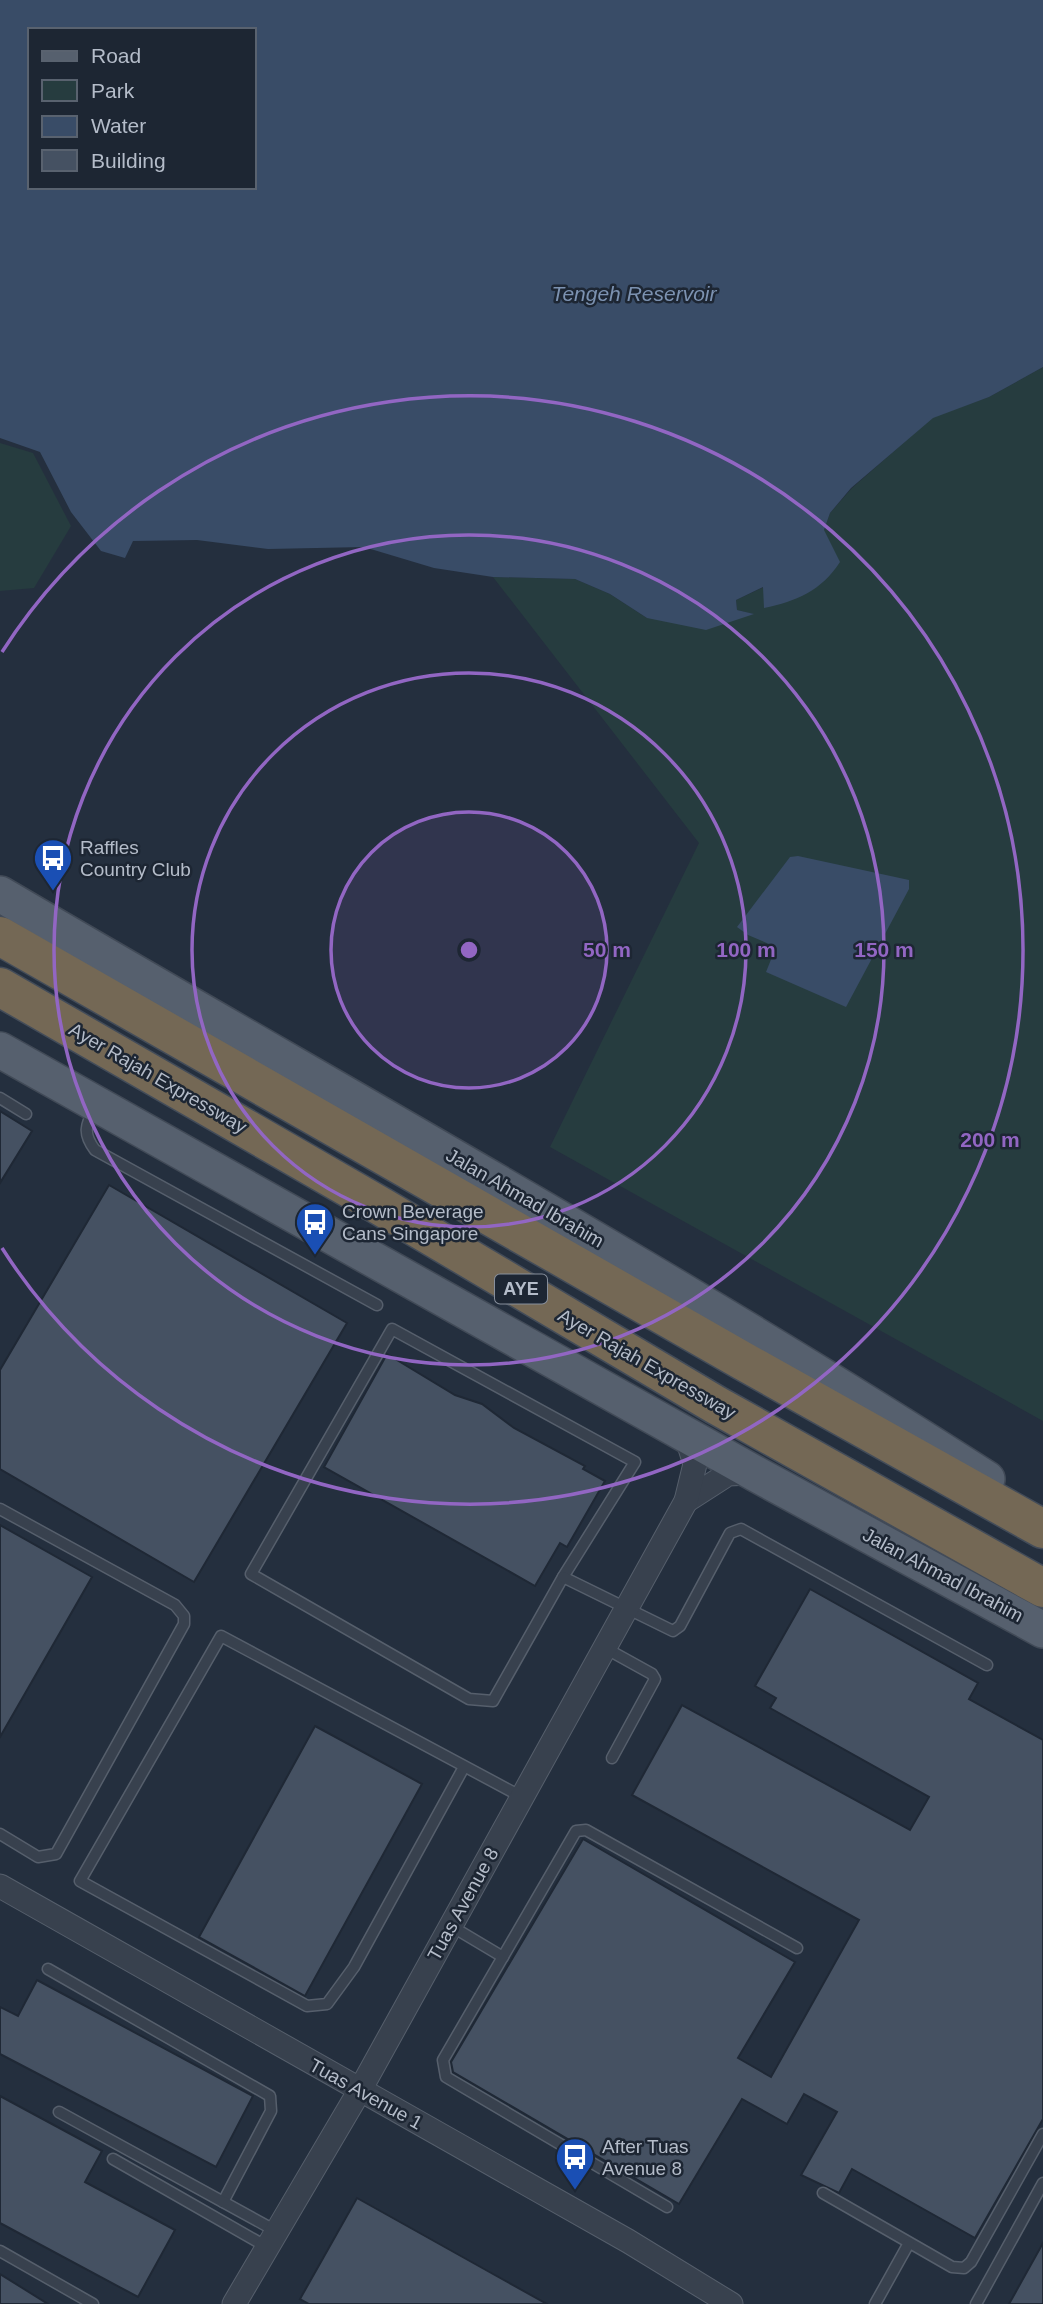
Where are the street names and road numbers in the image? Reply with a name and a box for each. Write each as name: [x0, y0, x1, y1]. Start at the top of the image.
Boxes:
street label: Ayer Rajah Expressway: [66, 1019, 251, 1138]
street label: Jalan Ahmad Ibrahim: [442, 1144, 608, 1252]
road number: AYE: [495, 1274, 547, 1304]
street label: Ayer Rajah Expressway: [555, 1305, 740, 1424]
street label: Jalan Ahmad Ibrahim: [859, 1524, 1027, 1626]
street label: Tuas Avenue 8: [423, 1844, 503, 1964]
street label: Tuas Avenue 1: [306, 2054, 426, 2134]

